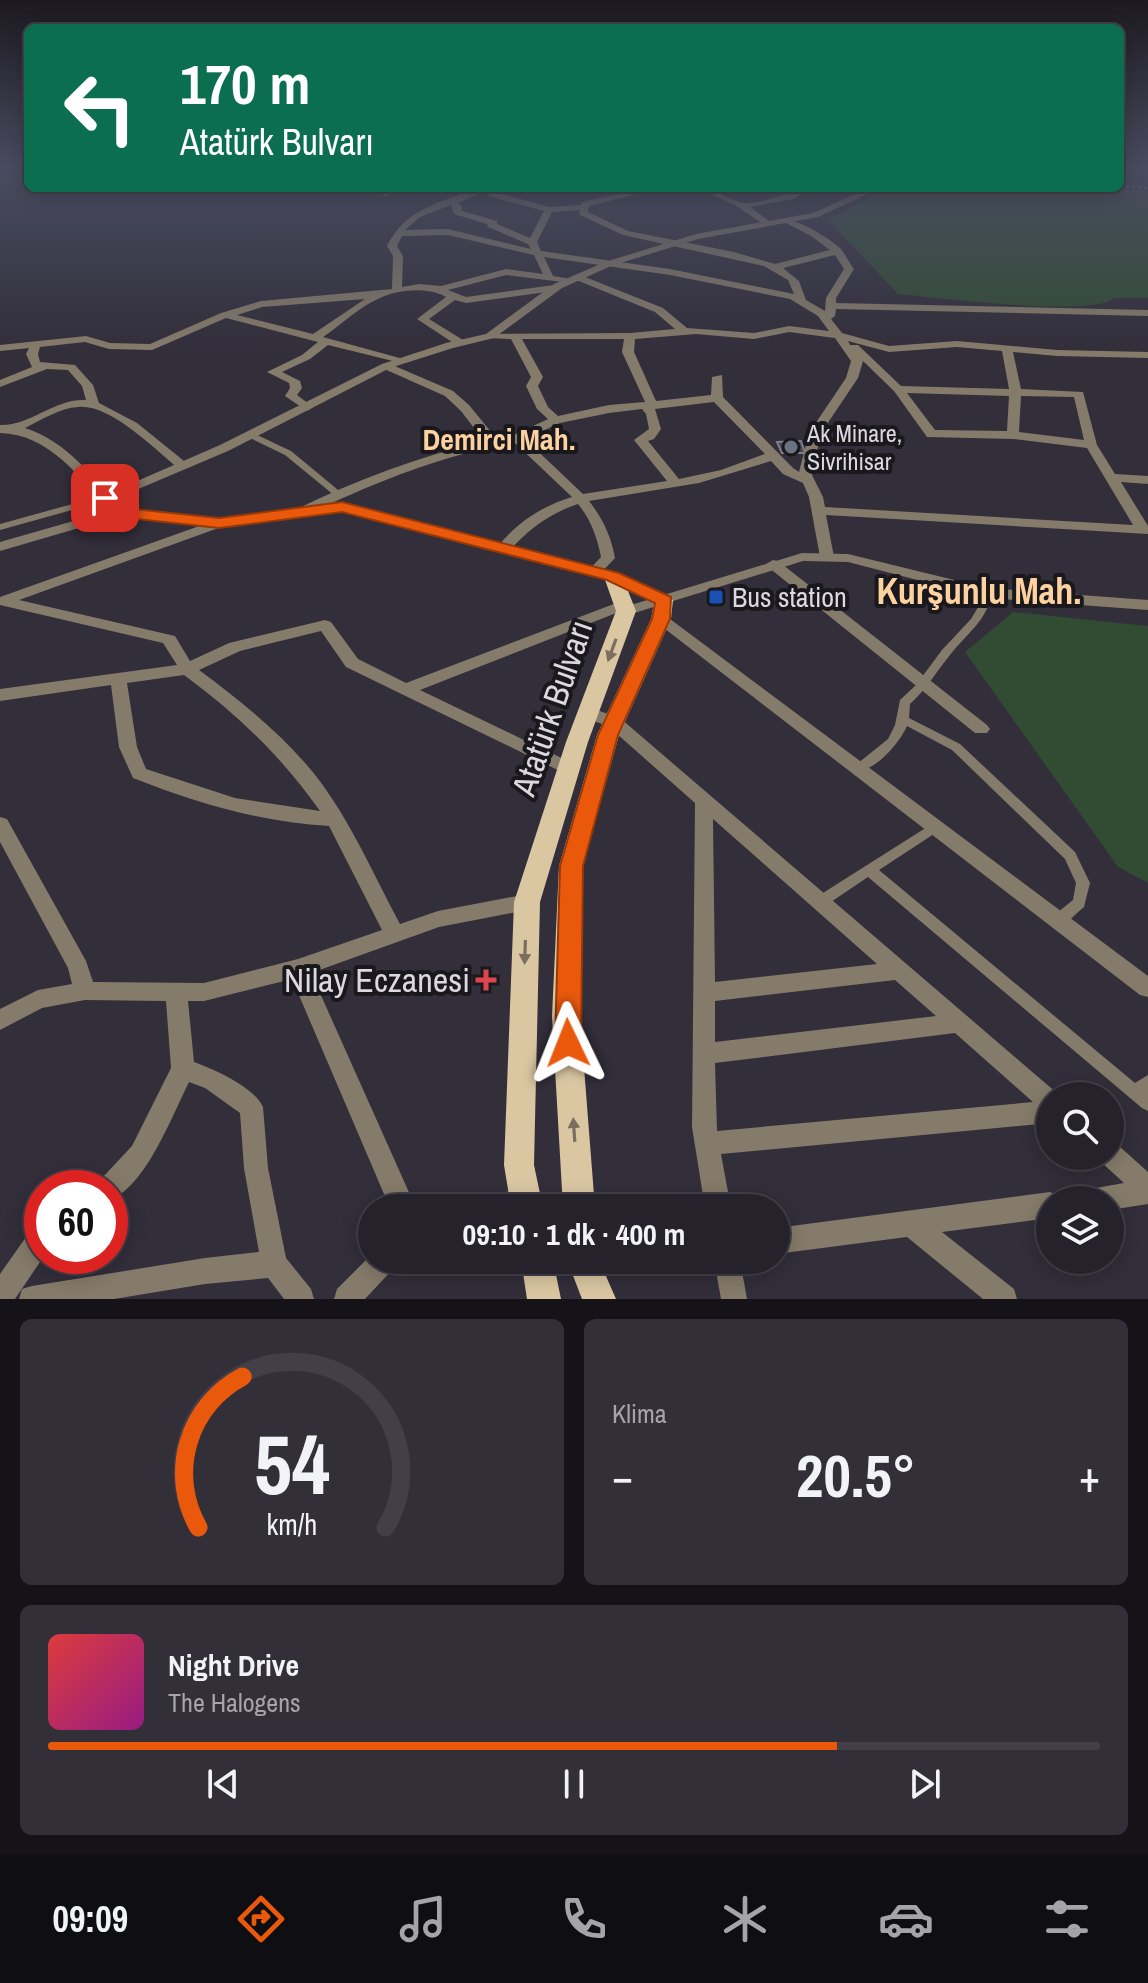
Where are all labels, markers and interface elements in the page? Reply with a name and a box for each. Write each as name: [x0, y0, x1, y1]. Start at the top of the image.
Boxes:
text: 170 m: [180, 46, 310, 121]
icon: left: [48, 56, 152, 160]
text: Atatürk Bulvarı: [180, 118, 374, 166]
place label: Ak Minare, Sivrihisar: [806, 417, 902, 477]
district label: Demirci Mah.: [422, 419, 576, 459]
marker: Ak Minare, Sivrihisar: [782, 438, 800, 456]
pin: [71, 464, 139, 532]
icon: arrive: [83, 476, 127, 520]
district label: Kurşunlu Mah.: [876, 567, 1082, 615]
place label: Bus station: [732, 578, 847, 616]
marker: Bus station: [707, 588, 725, 606]
street label: Atatürk Bulvarı: [500, 614, 604, 803]
one-way arrow: [605, 638, 617, 662]
one-way arrow: [519, 940, 532, 965]
place label: Nilay Eczanesi: [284, 957, 470, 1003]
marker: Nilay Eczanesi: [477, 971, 495, 989]
position arrow: [526, 1001, 610, 1085]
map controls: [1036, 1082, 1124, 1274]
button: search: [1036, 1082, 1124, 1170]
one-way arrow: [567, 1117, 580, 1142]
speed limit sign: 60: [24, 1170, 128, 1274]
button: layers: [1036, 1186, 1124, 1274]
text: 09:10 · 1 dk · 400 m: [463, 1214, 685, 1254]
text: Klima: [612, 1396, 667, 1431]
text: 54: [254, 1408, 330, 1520]
text: 20.5°: [796, 1435, 916, 1516]
text: −: [612, 1446, 633, 1506]
text: +: [1079, 1446, 1100, 1506]
text: km/h: [267, 1505, 317, 1544]
text: Night Drive: [168, 1645, 299, 1685]
text: The Halogens: [168, 1685, 301, 1720]
icon: previous: [201, 1762, 245, 1806]
icon: pause: [552, 1762, 596, 1806]
icon: next: [903, 1762, 947, 1806]
icon: directions: [233, 1891, 289, 1947]
icon: music: [395, 1891, 451, 1947]
icon: phone: [556, 1891, 612, 1947]
icon: climate: [717, 1891, 773, 1947]
icon: car: [878, 1891, 934, 1947]
icon: filters: [1039, 1891, 1095, 1947]
text: 09:09: [53, 1895, 128, 1943]

